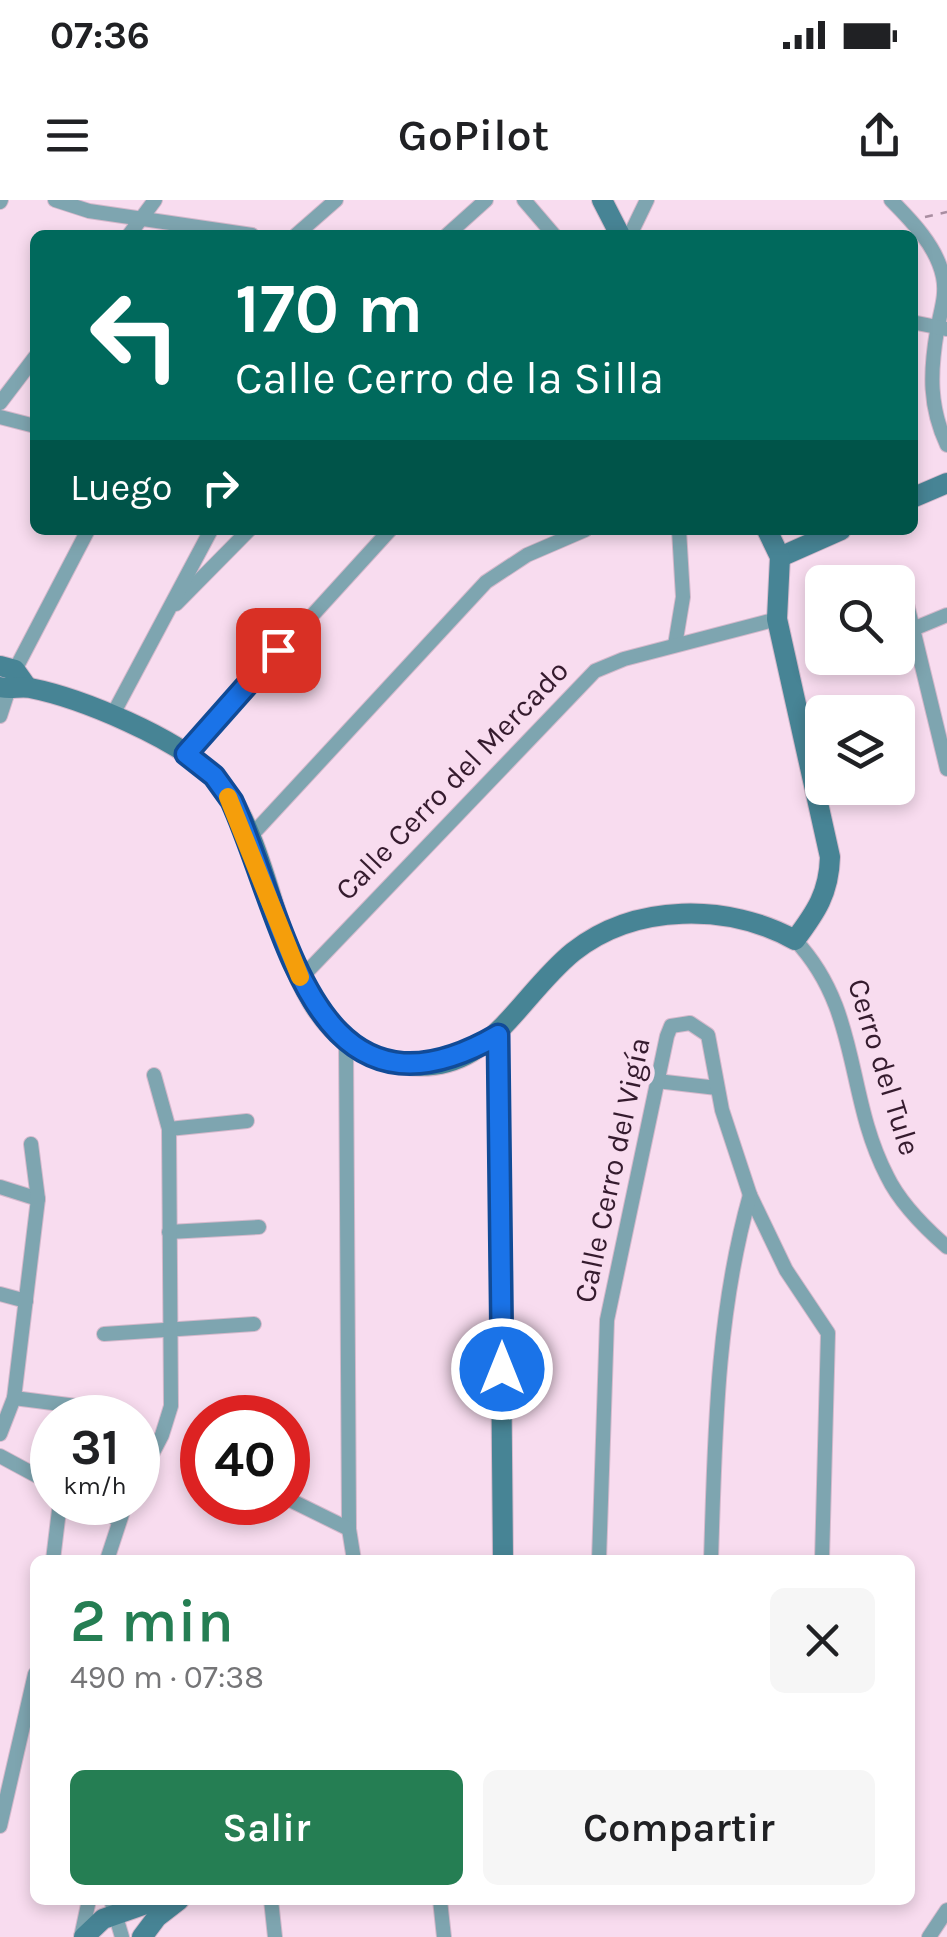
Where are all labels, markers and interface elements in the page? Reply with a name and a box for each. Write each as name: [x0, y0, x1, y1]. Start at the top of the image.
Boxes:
text: 07:36: [50, 13, 150, 58]
icon: menu: [40, 108, 95, 163]
icon: share: [852, 108, 907, 163]
text: GoPilot: [398, 109, 549, 161]
text: 170 m: [235, 268, 423, 350]
icon: left: [70, 270, 200, 400]
text: Calle Cerro de la Silla: [235, 352, 664, 404]
icon: right: [193, 460, 248, 515]
text: Luego: [70, 465, 173, 510]
map controls: [805, 565, 915, 805]
button: search: [805, 565, 915, 675]
pin: [236, 608, 321, 693]
icon: arrive: [251, 623, 306, 678]
street label: Calle Cerro del Mercado: [328, 652, 576, 908]
button: layers: [805, 695, 915, 805]
street label: Cerro del Tule: [840, 974, 928, 1160]
street label: Calle Cerro del Vigía: [566, 1034, 658, 1306]
position arrow: [450, 1317, 554, 1421]
speed limit sign: 40: [180, 1395, 310, 1525]
text: 31: [71, 1418, 119, 1477]
text: km/h: [63, 1471, 127, 1500]
text: 2 min: [70, 1586, 234, 1656]
button: close: [770, 1588, 875, 1693]
text: 490 m · 07:38: [70, 1659, 264, 1696]
button: Salir: [70, 1770, 463, 1885]
button: Compartir: [483, 1770, 875, 1885]

